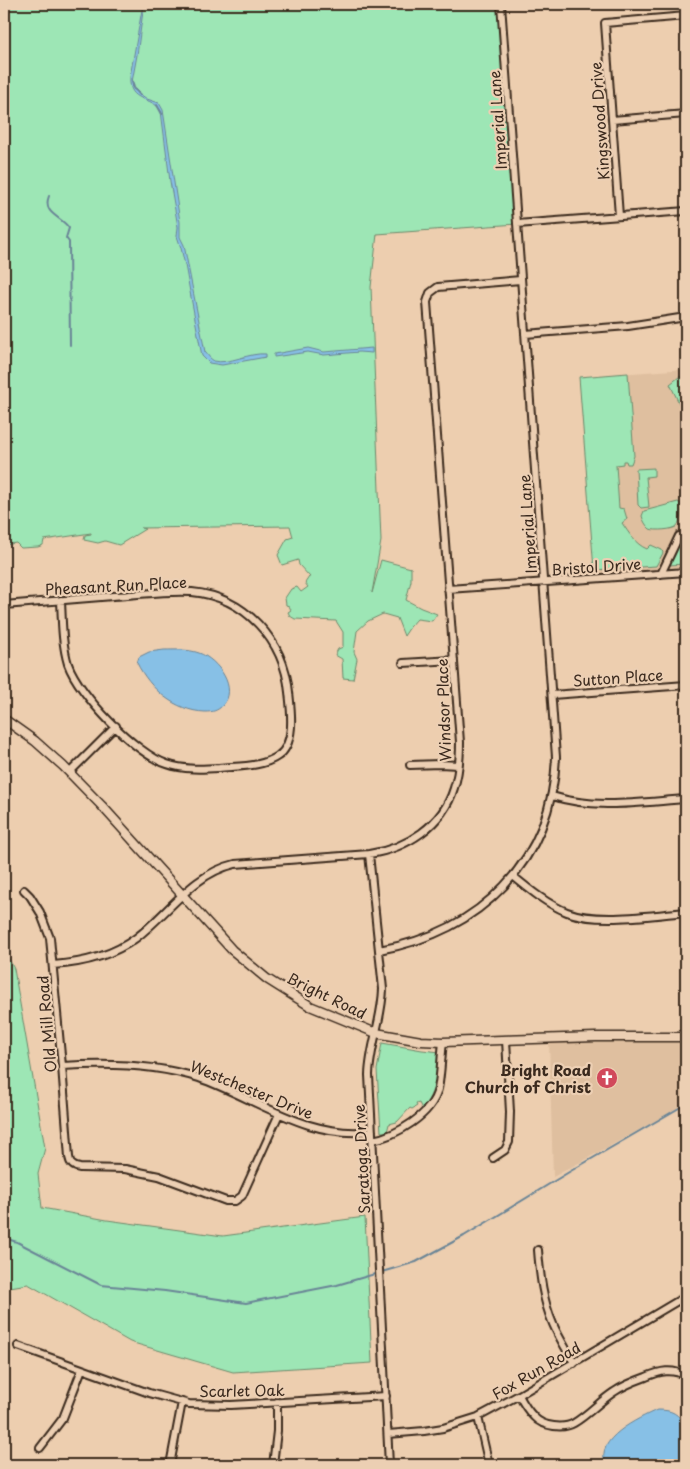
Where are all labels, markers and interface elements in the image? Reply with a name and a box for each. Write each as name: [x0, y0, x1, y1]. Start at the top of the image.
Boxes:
street label: Kingswood Drive: [583, 61, 615, 181]
street label: Imperial Lane: [482, 70, 512, 170]
street label: Imperial Lane: [512, 474, 542, 574]
street label: Bristol Drive: [550, 551, 642, 581]
street label: Pheasant Run Place: [44, 570, 188, 600]
street label: Windsor Place: [430, 658, 456, 762]
street label: Sutton Place: [572, 662, 664, 692]
street label: Bright Road: [283, 966, 371, 1024]
street label: Old Mill Road: [30, 974, 62, 1074]
street label: Westchester Drive: [187, 1054, 317, 1124]
place label: Bright Road Church of Christ: [465, 1058, 591, 1098]
church icon: Bright Road Church of Christ: [595, 1066, 619, 1090]
street label: Saratoga Drive: [347, 1104, 375, 1214]
street label: Fox Run Road: [487, 1335, 585, 1405]
street label: Scarlet Oak: [199, 1378, 285, 1402]

